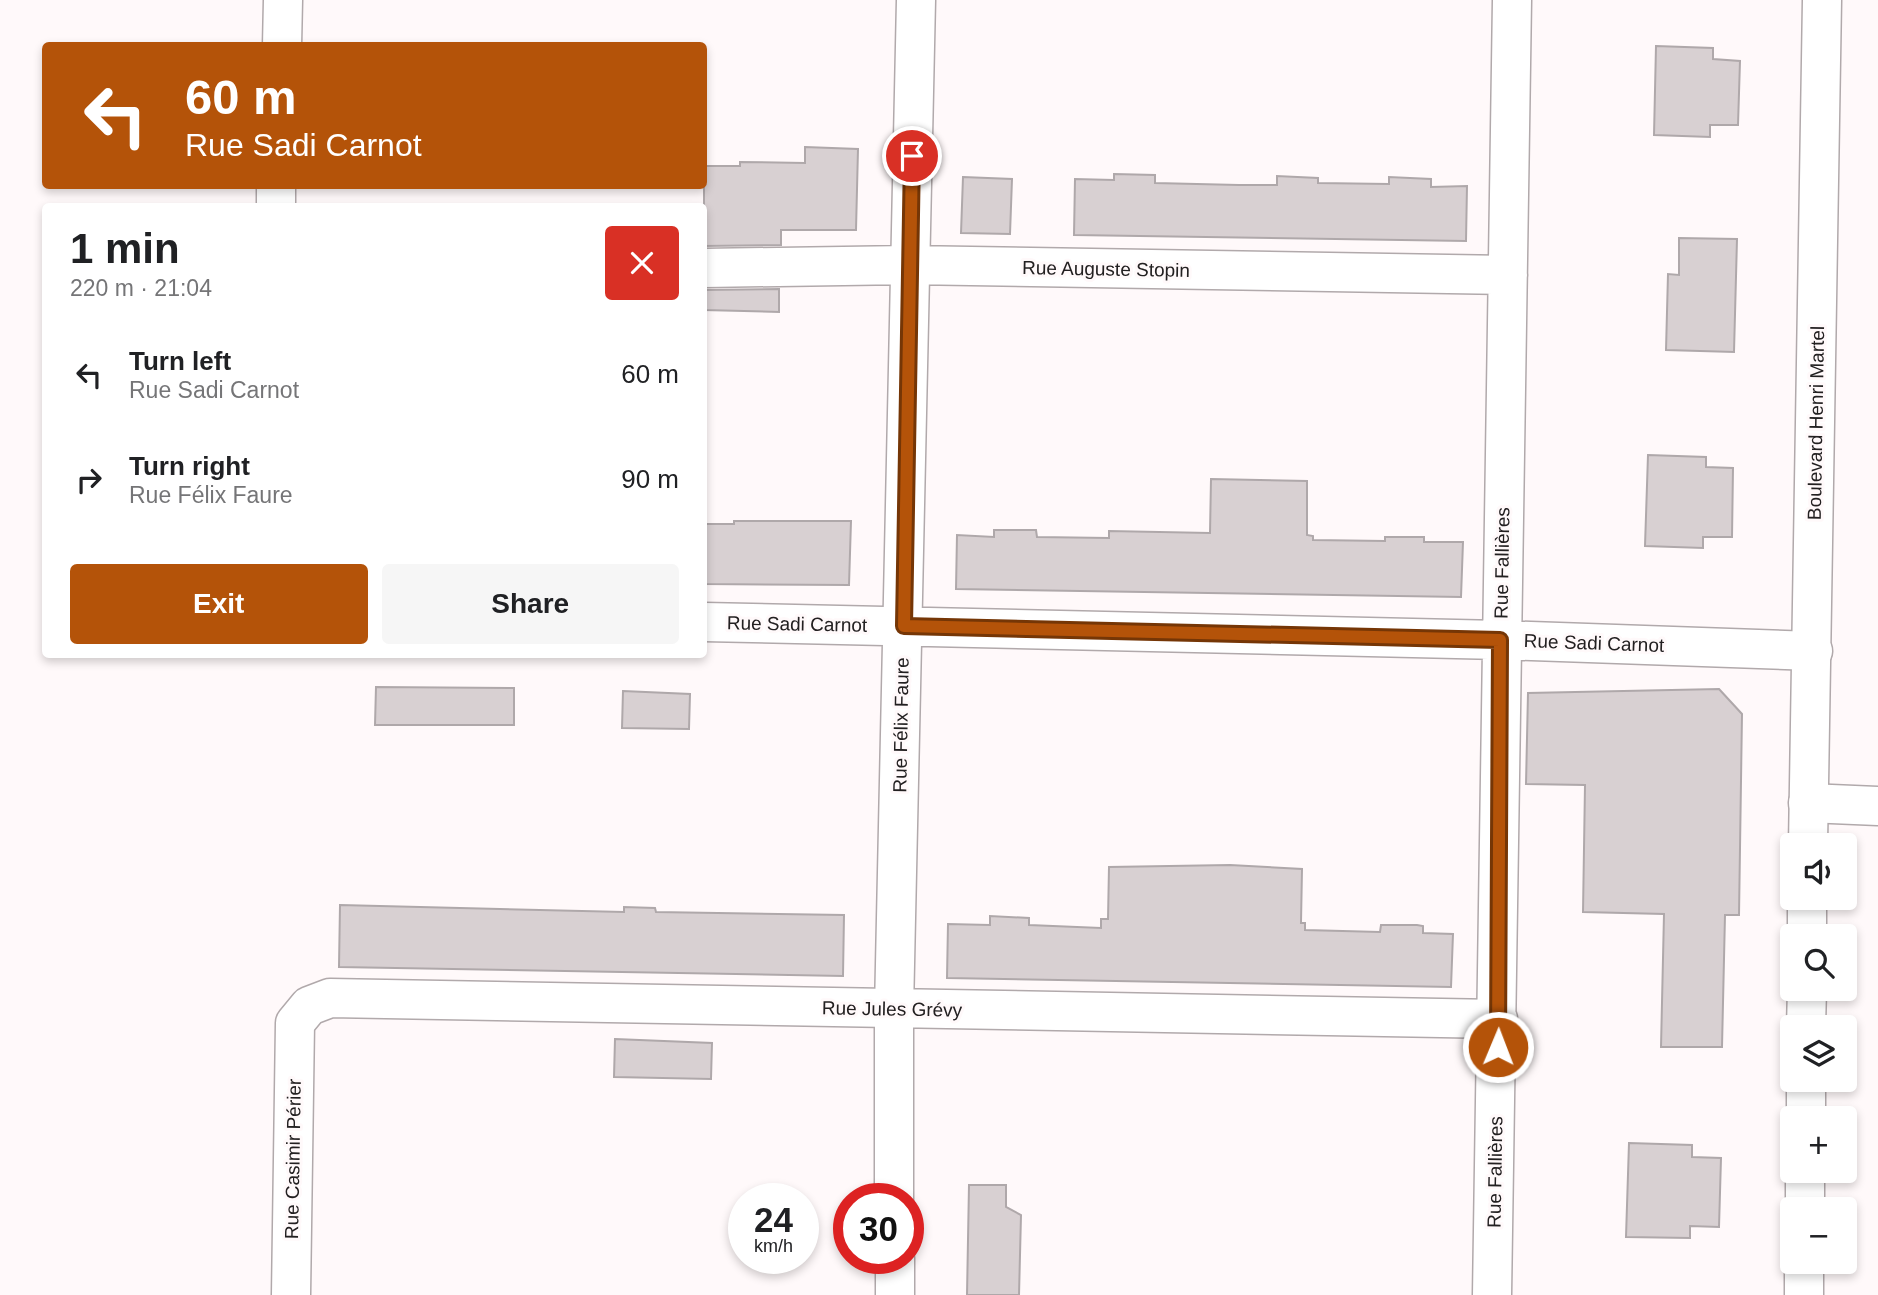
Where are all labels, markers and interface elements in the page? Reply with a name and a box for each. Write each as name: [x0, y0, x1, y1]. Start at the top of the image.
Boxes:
icon: left: [70, 70, 161, 161]
text: 60 m: [185, 70, 297, 124]
pin: [882, 126, 942, 186]
text: Rue Sadi Carnot: [185, 127, 422, 163]
icon: arrive: [893, 137, 931, 175]
text: 1 min: [70, 225, 180, 272]
button: close: [605, 226, 679, 300]
street label: Rue Auguste Stopin: [1022, 257, 1190, 281]
text: 220 m · 21:04: [70, 275, 212, 301]
street label: Boulevard Henri Martel: [1804, 326, 1828, 520]
text: Turn left: [129, 346, 231, 376]
icon: left: [70, 356, 108, 394]
text: 60 m: [621, 359, 679, 389]
text: Rue Sadi Carnot: [129, 377, 299, 403]
text: Turn right: [129, 451, 250, 481]
icon: right: [70, 461, 108, 499]
text: 90 m: [621, 464, 679, 494]
text: Rue Félix Faure: [129, 482, 293, 508]
street label: Rue Fallières: [1491, 507, 1513, 619]
button: Exit: [70, 564, 368, 644]
button: Share: [382, 564, 679, 644]
street label: Rue Sadi Carnot: [727, 612, 868, 636]
street label: Rue Sadi Carnot: [1523, 630, 1665, 656]
street label: Rue Félix Faure: [889, 657, 913, 793]
map controls: [1780, 833, 1857, 1274]
button: sound: [1780, 833, 1857, 910]
button: search: [1780, 924, 1857, 1001]
street label: Rue Jules Grévy: [822, 997, 963, 1021]
position arrow: [1461, 1010, 1535, 1084]
button: layers: [1780, 1015, 1857, 1092]
street label: Rue Casimir Périer: [281, 1078, 305, 1239]
button: +: [1780, 1106, 1857, 1183]
street label: Rue Fallières: [1484, 1116, 1506, 1228]
speed limit sign: 30: [833, 1183, 924, 1274]
button: −: [1780, 1197, 1857, 1274]
text: 24: [754, 1200, 793, 1239]
text: km/h: [754, 1236, 793, 1256]

